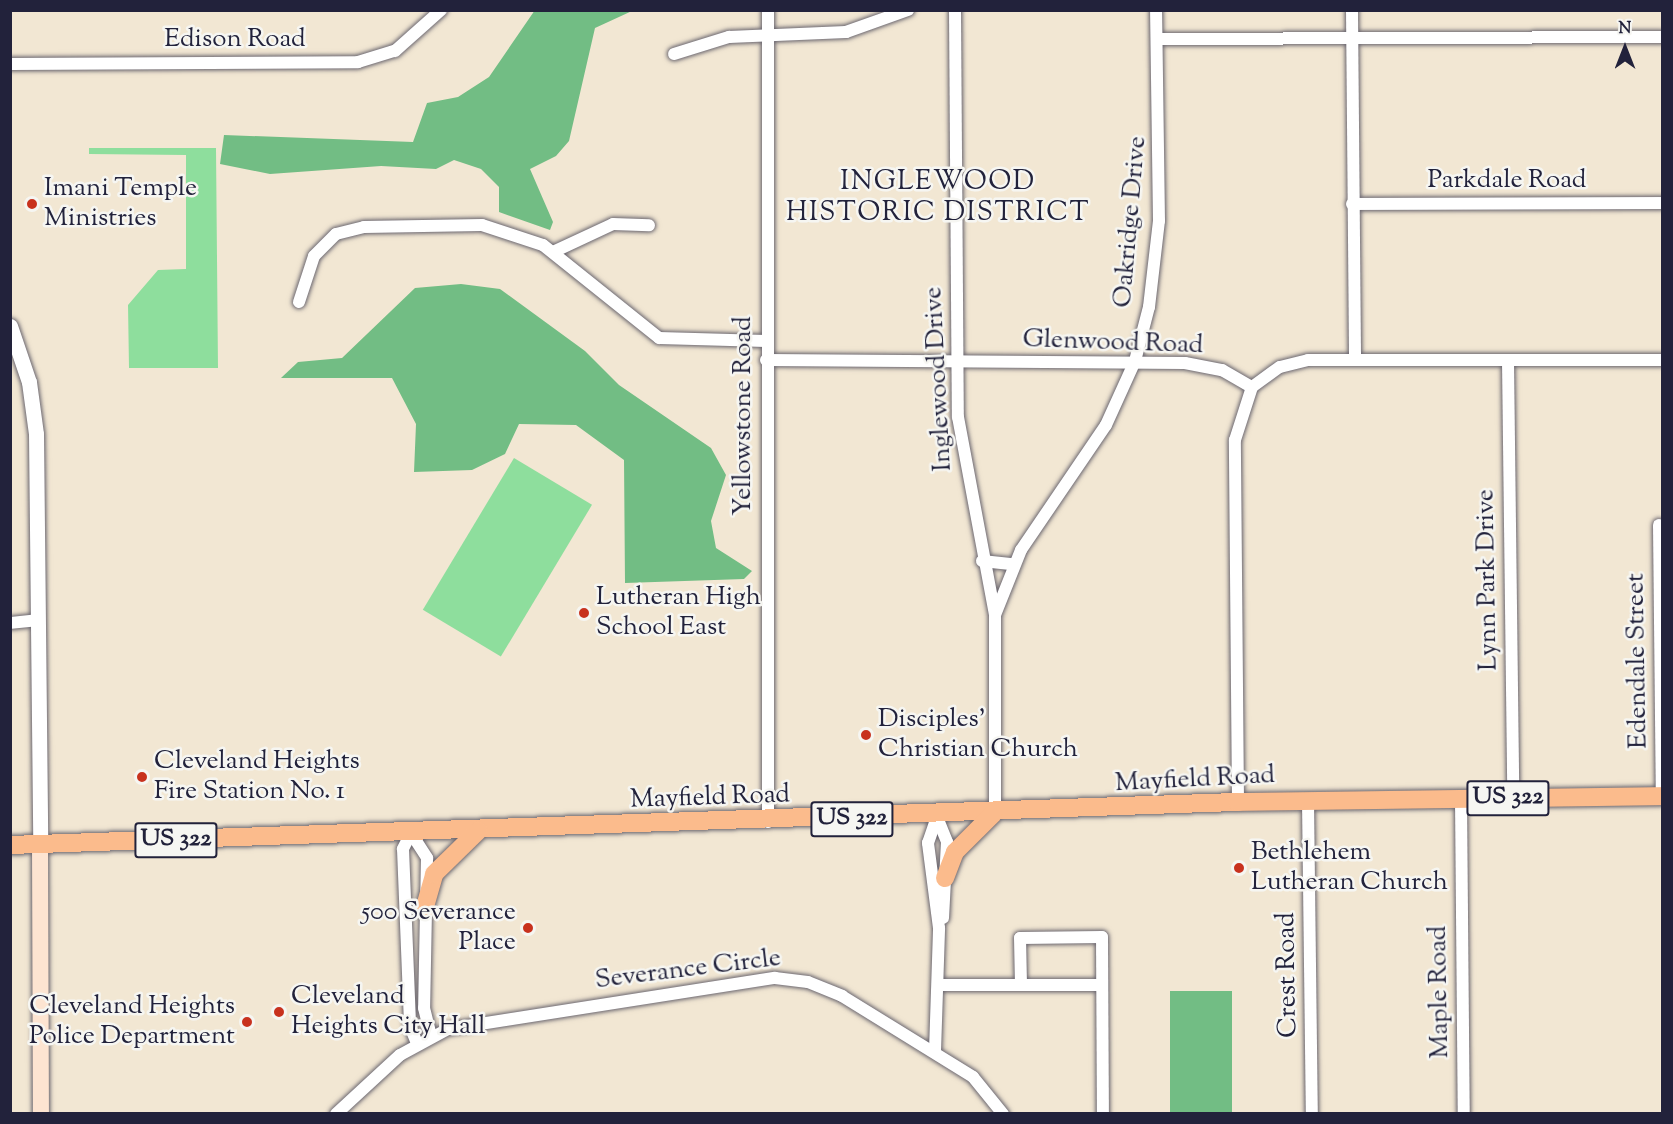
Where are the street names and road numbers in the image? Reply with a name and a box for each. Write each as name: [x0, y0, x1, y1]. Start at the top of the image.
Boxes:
street label: Edison Road: [164, 24, 306, 56]
street label: Oakridge Drive: [1108, 135, 1154, 309]
street label: Parkdale Road: [1428, 165, 1586, 197]
street label: Inglewood Drive: [919, 286, 959, 472]
street label: Yellowstone Road: [728, 316, 760, 516]
street label: Glenwood Road: [1022, 324, 1204, 362]
street label: Lynn Park Drive: [1471, 489, 1505, 671]
street label: Edendale Street: [1621, 573, 1655, 749]
street label: Mayfield Road: [1114, 760, 1276, 800]
road number: US 322: [1466, 777, 1550, 819]
street label: Mayfield Road: [629, 780, 791, 816]
road number: US 322: [810, 798, 894, 840]
road number: US 322: [134, 819, 218, 861]
street label: Crest Road: [1271, 912, 1305, 1038]
street label: Maple Road: [1423, 925, 1457, 1059]
street label: Severance Circle: [593, 943, 783, 997]

